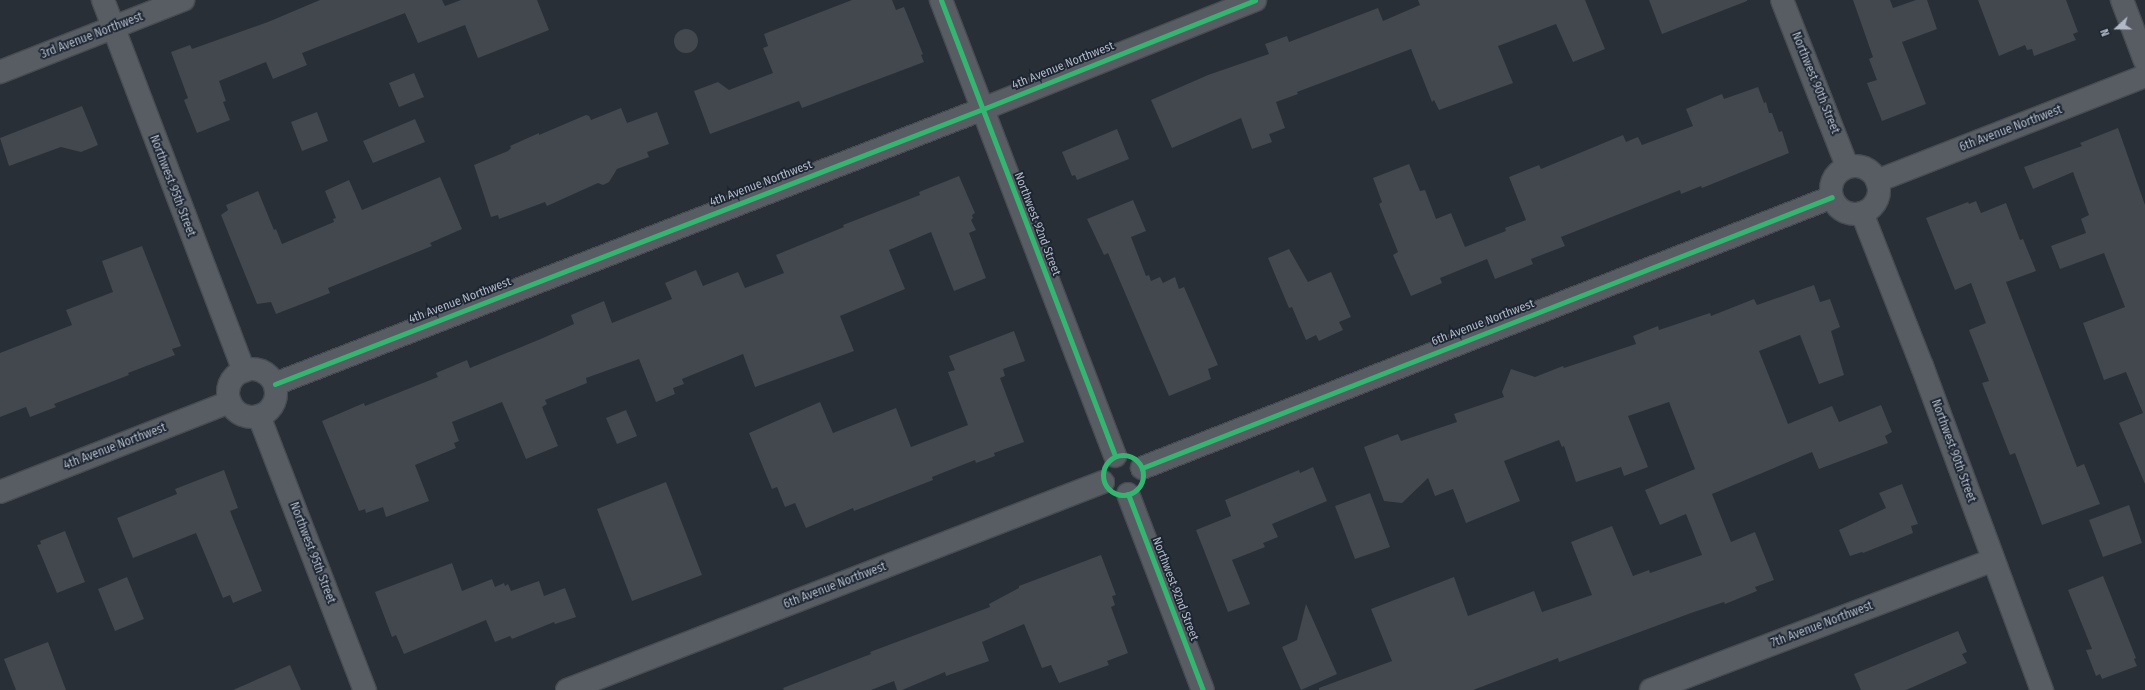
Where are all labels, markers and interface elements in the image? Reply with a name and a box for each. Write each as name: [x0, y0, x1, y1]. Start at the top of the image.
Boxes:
north arrow: [2097, 8, 2137, 48]
street label: 3rd Avenue Northwest: [39, 10, 145, 62]
text: N: [2098, 27, 2113, 38]
street label: Northwest 90th Street: [1788, 30, 1842, 136]
street label: 4th Avenue Northwest: [1010, 39, 1116, 93]
street label: 6th Avenue Northwest: [1958, 103, 2064, 155]
street label: Northwest 95th Street: [146, 133, 198, 239]
street label: 4th Avenue Northwest: [708, 158, 814, 210]
street label: Northwest 92nd Street: [1011, 170, 1063, 278]
street label: 4th Avenue Northwest: [407, 275, 513, 327]
street label: 6th Avenue Northwest: [1430, 297, 1536, 349]
street label: Northwest 90th Street: [1928, 398, 1978, 504]
street label: 4th Avenue Northwest: [62, 421, 168, 473]
street label: Northwest 95th Street: [286, 500, 338, 606]
street label: Northwest 92nd Street: [1149, 535, 1201, 643]
street label: 6th Avenue Northwest: [782, 560, 888, 612]
street label: 7th Avenue Northwest: [1769, 599, 1875, 651]

